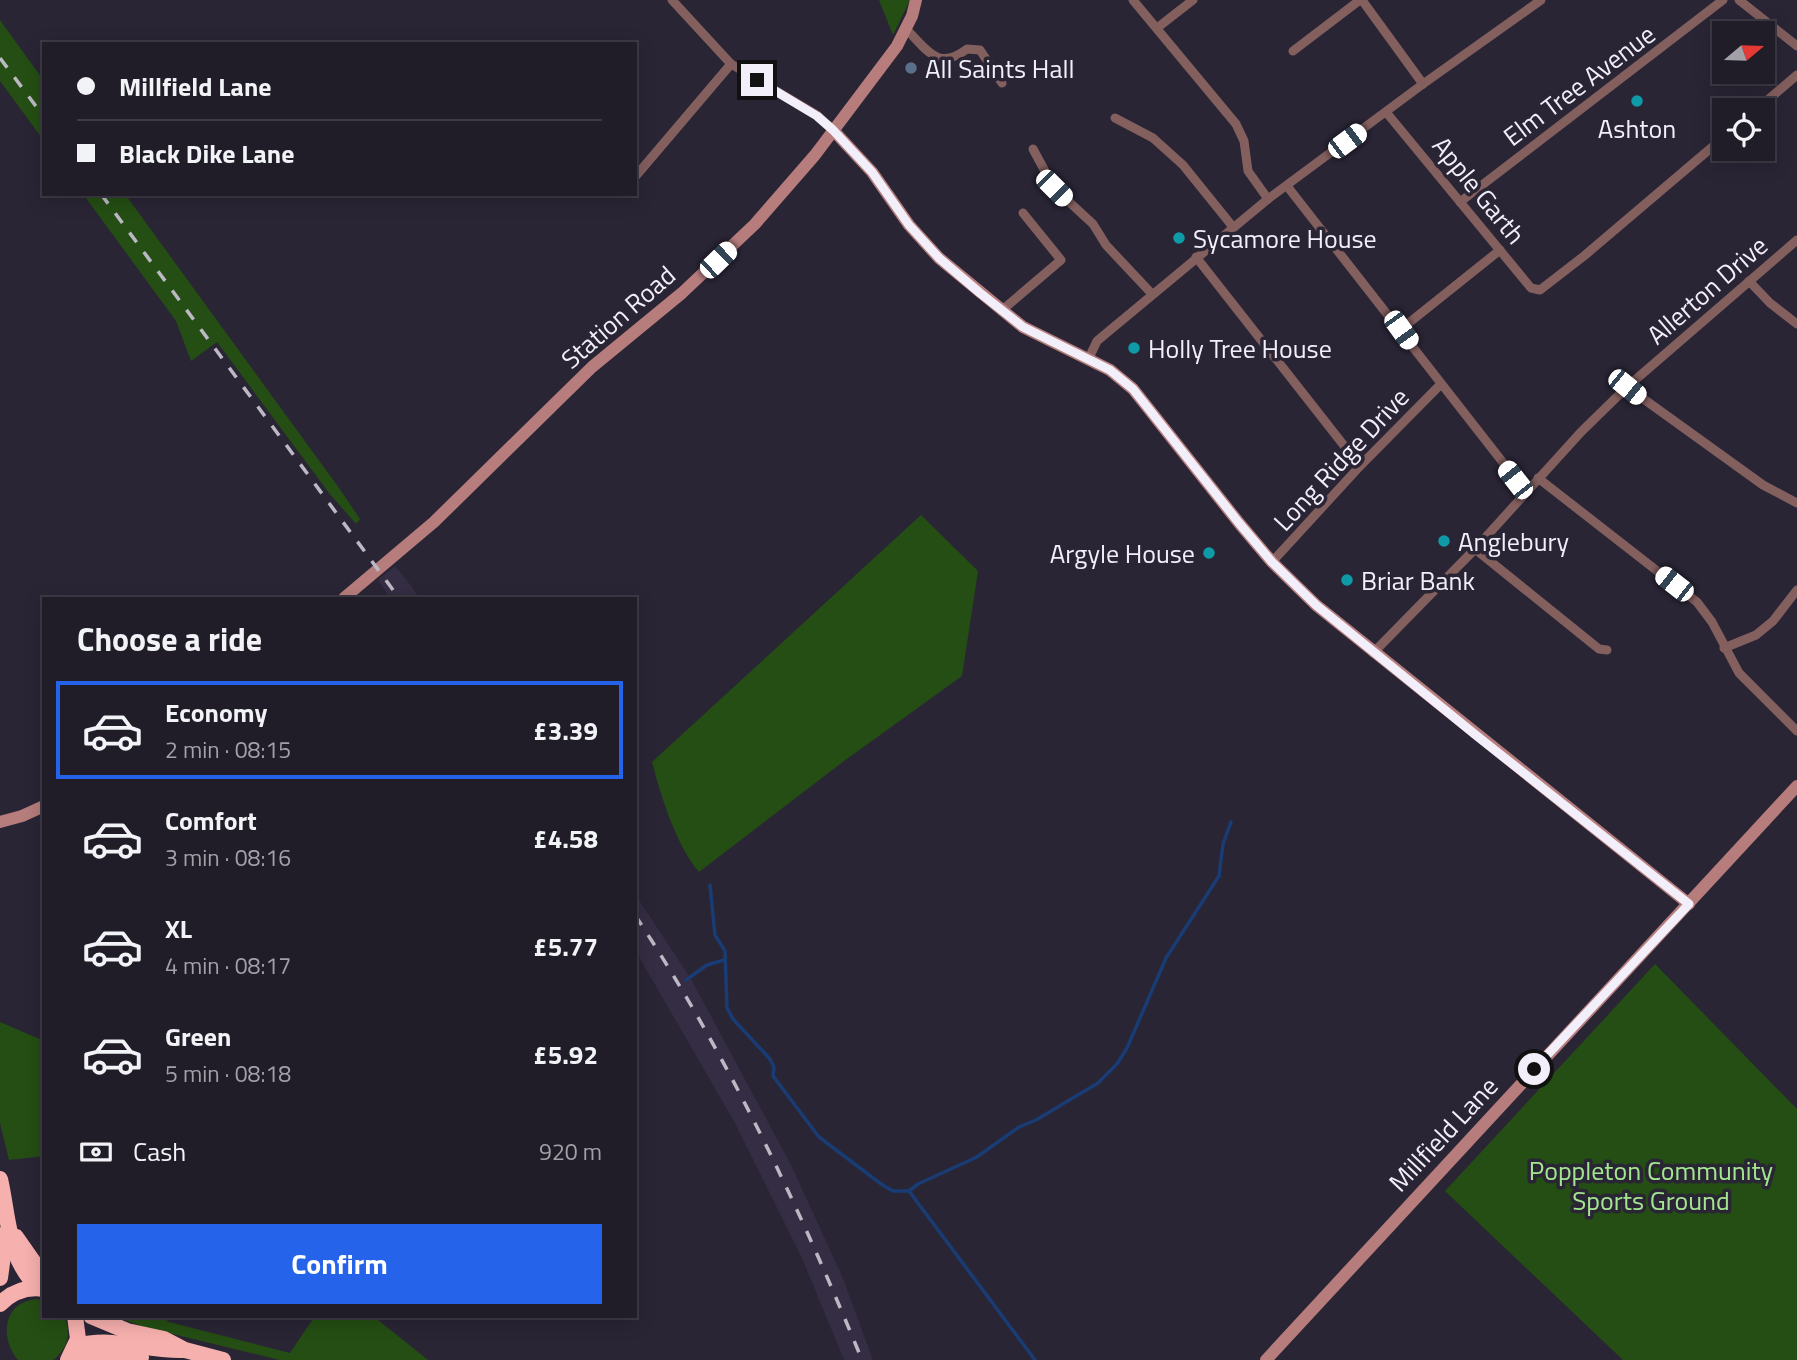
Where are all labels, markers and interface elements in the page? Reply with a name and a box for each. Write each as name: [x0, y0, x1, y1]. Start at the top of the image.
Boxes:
street label: Elm Tree Avenue: [1495, 15, 1663, 155]
north arrow: [1712, 21, 1774, 84]
map controls: [1712, 21, 1775, 161]
place label: All Saints Hall: [925, 49, 1074, 88]
marker: All Saints Hall: [903, 60, 919, 76]
route end: [741, 64, 773, 96]
text: Millfield Lane: [119, 67, 272, 106]
marker: Ashton: [1629, 93, 1645, 109]
button: locate: [1712, 98, 1775, 161]
place label: Ashton: [1598, 109, 1676, 148]
car: [1324, 120, 1371, 162]
street label: Apple Garth: [1423, 128, 1535, 252]
text: Black Dike Lane: [119, 134, 294, 173]
car: [1032, 166, 1077, 210]
place label: Sycamore House: [1193, 219, 1377, 258]
street label: Allerton Drive: [1638, 226, 1776, 354]
marker: Sycamore House: [1171, 230, 1187, 246]
car: [696, 238, 741, 282]
street label: Station Road: [552, 256, 684, 378]
car: [1381, 307, 1422, 353]
place label: Holly Tree House: [1148, 329, 1332, 368]
marker: Holly Tree House: [1126, 340, 1142, 356]
car: [1605, 366, 1650, 408]
street label: Long Ridge Drive: [1264, 379, 1418, 539]
car: [1494, 457, 1537, 503]
place label: Anglebury: [1458, 522, 1569, 561]
marker: Anglebury: [1436, 533, 1452, 549]
place label: Argyle House: [1050, 534, 1195, 573]
marker: Argyle House: [1201, 545, 1217, 561]
place label: Briar Bank: [1361, 561, 1475, 600]
car: [1651, 563, 1698, 605]
marker: Briar Bank: [1339, 572, 1355, 588]
text: Choose a ride: [77, 615, 262, 663]
text: Economy: [165, 693, 267, 732]
icon: car: [81, 699, 144, 762]
text: £3.39: [533, 711, 598, 750]
text: 2 min · 08:15: [165, 732, 291, 767]
text: Comfort: [165, 801, 257, 840]
icon: car: [81, 807, 144, 870]
text: £4.58: [533, 819, 598, 858]
text: 3 min · 08:16: [165, 840, 291, 875]
text: XL: [165, 909, 192, 948]
icon: car: [81, 915, 144, 978]
text: £5.77: [533, 927, 598, 966]
text: 4 min · 08:17: [165, 948, 291, 983]
text: Green: [165, 1017, 231, 1056]
icon: car: [81, 1023, 144, 1086]
text: £5.92: [533, 1035, 598, 1074]
route start: [1518, 1053, 1550, 1085]
text: 5 min · 08:18: [165, 1056, 291, 1091]
street label: Millfield Lane: [1379, 1068, 1507, 1200]
text: Cash: [133, 1132, 186, 1171]
icon: cash: [77, 1133, 115, 1171]
text: 920 m: [539, 1134, 602, 1169]
park label: Poppleton Community Sports Ground: [1529, 1151, 1773, 1220]
button: Confirm: [77, 1224, 602, 1304]

